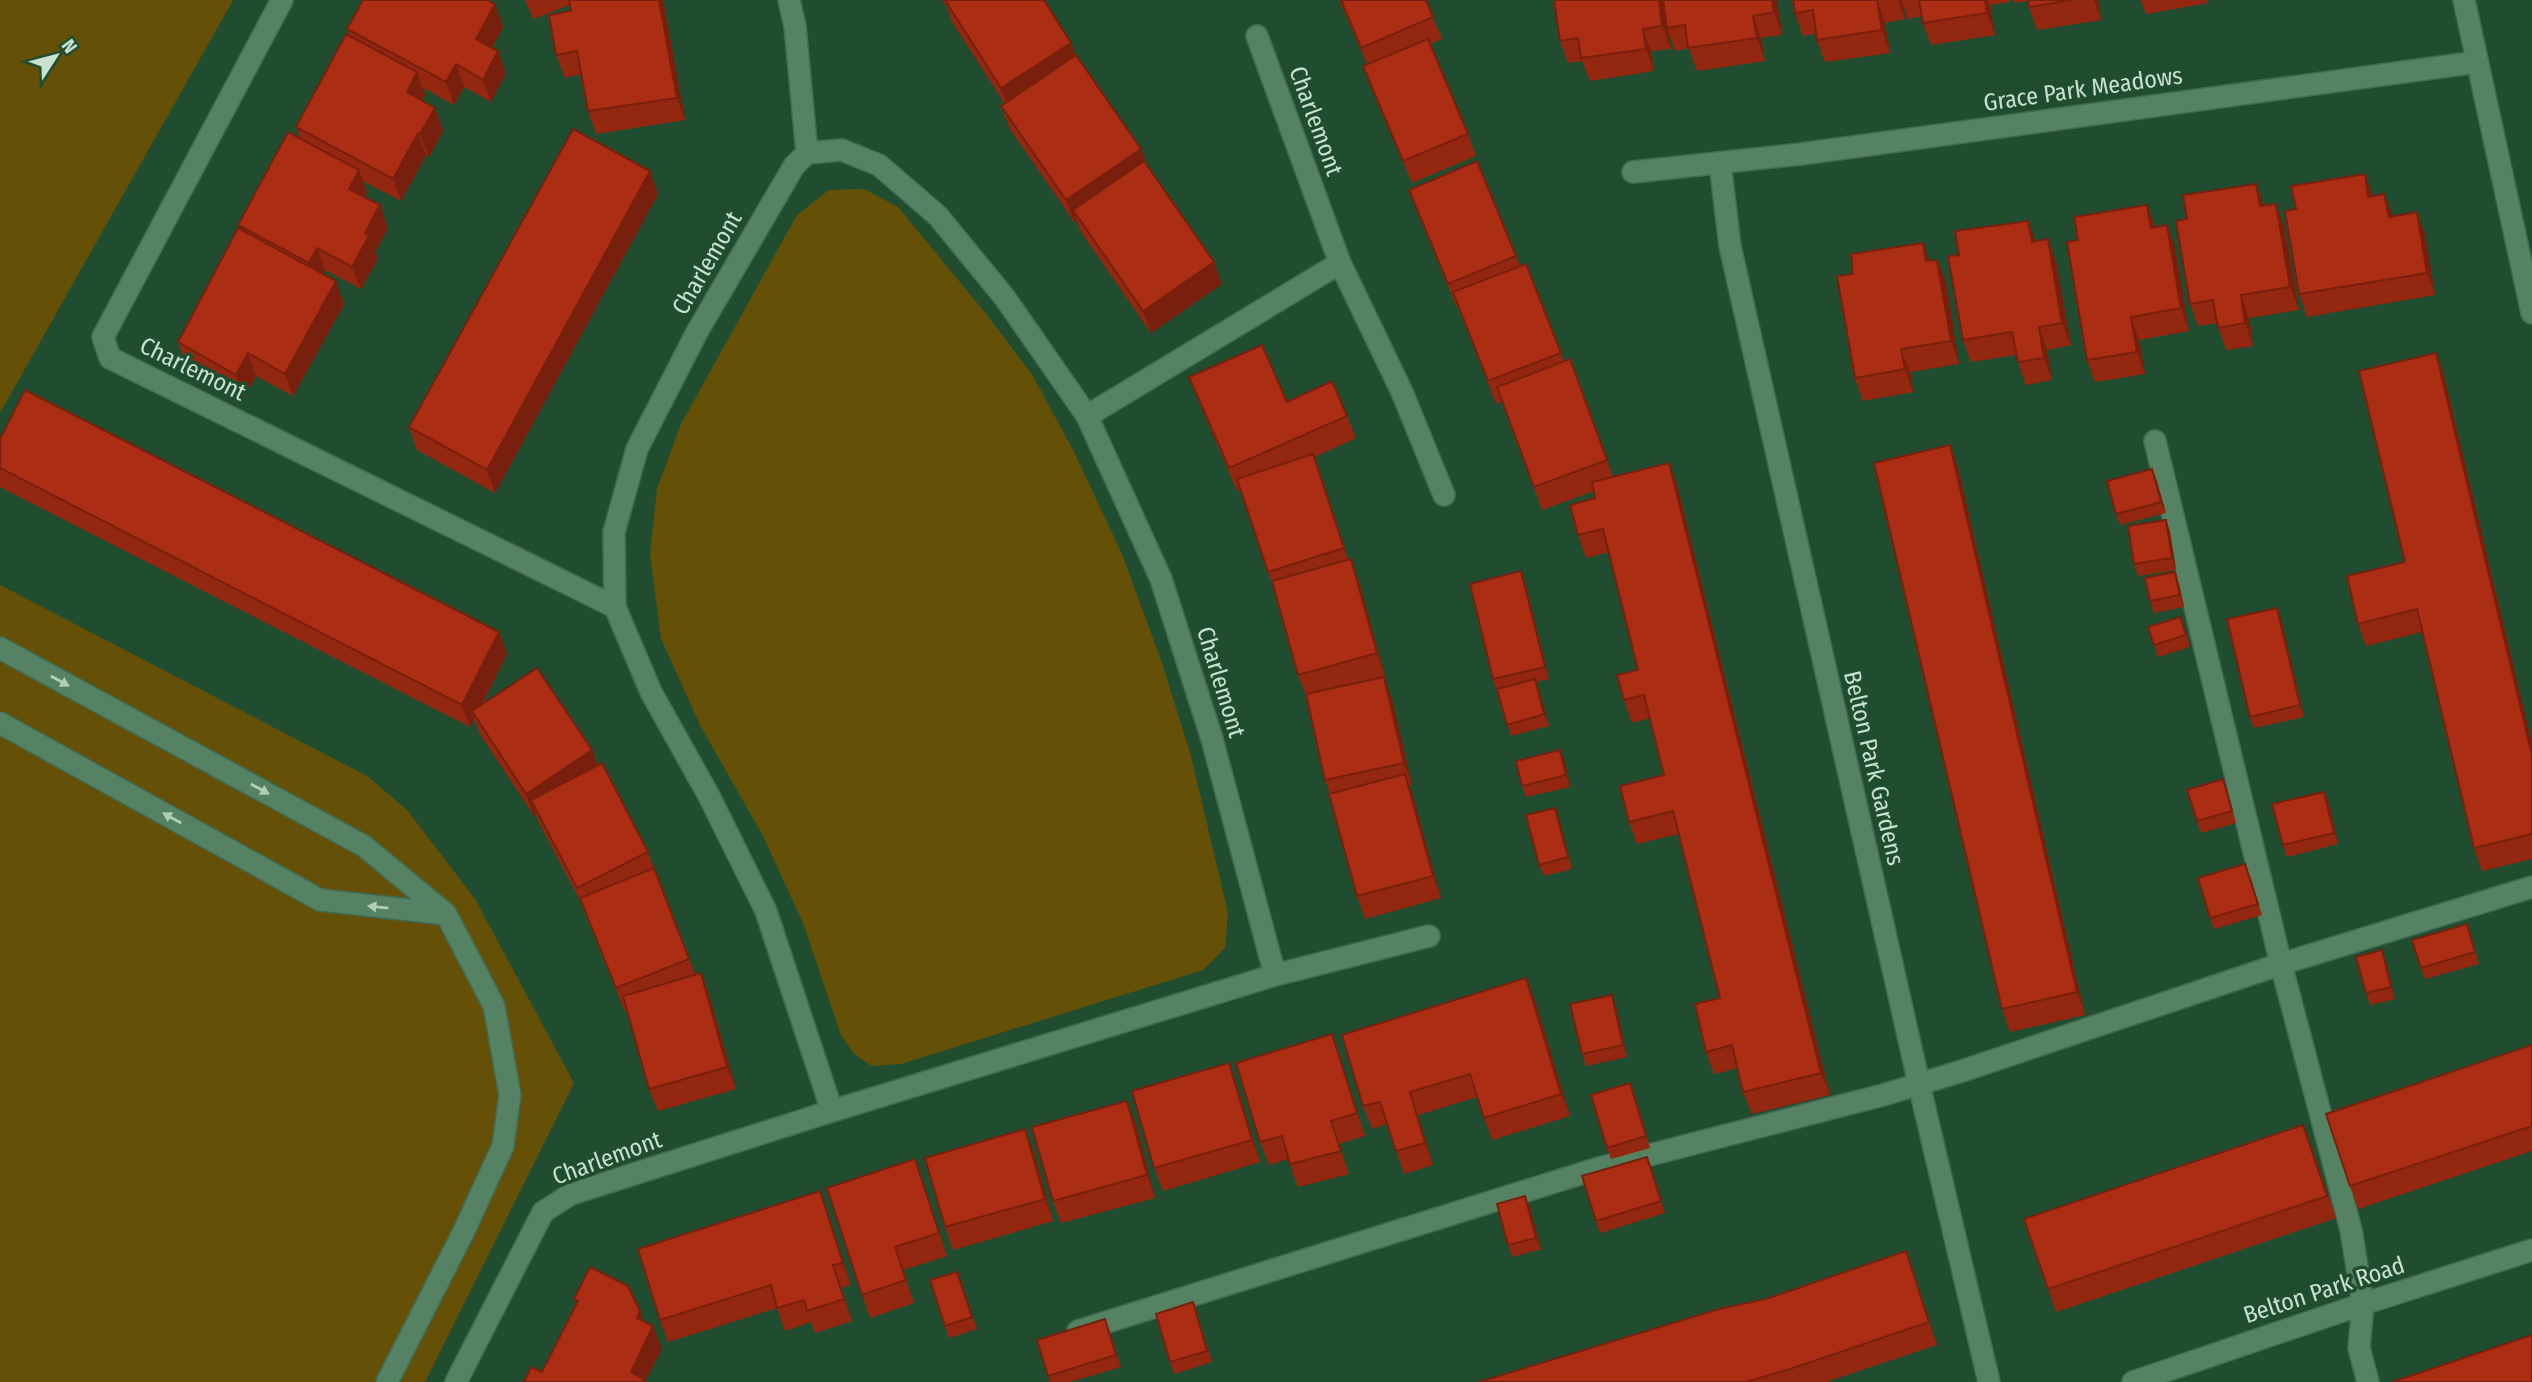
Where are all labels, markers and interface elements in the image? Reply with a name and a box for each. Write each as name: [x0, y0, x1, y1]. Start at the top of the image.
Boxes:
north arrow: [21, 21, 91, 91]
text: N: [57, 35, 82, 58]
street label: Grace Park Meadows: [1982, 61, 2184, 117]
street label: Charlemont: [1283, 62, 1349, 180]
street label: Charlemont: [666, 206, 748, 320]
street label: Charlemont: [135, 331, 251, 407]
street label: Charlemont: [1191, 623, 1251, 741]
street label: Belton Park Gardens: [1838, 668, 1910, 868]
one-way arrow: [50, 675, 70, 686]
one-way arrow: [250, 783, 270, 795]
one-way arrow: [162, 812, 181, 824]
one-way arrow: [367, 901, 389, 912]
street label: Charlemont: [548, 1125, 666, 1191]
street label: Belton Park Road: [2240, 1251, 2408, 1329]

